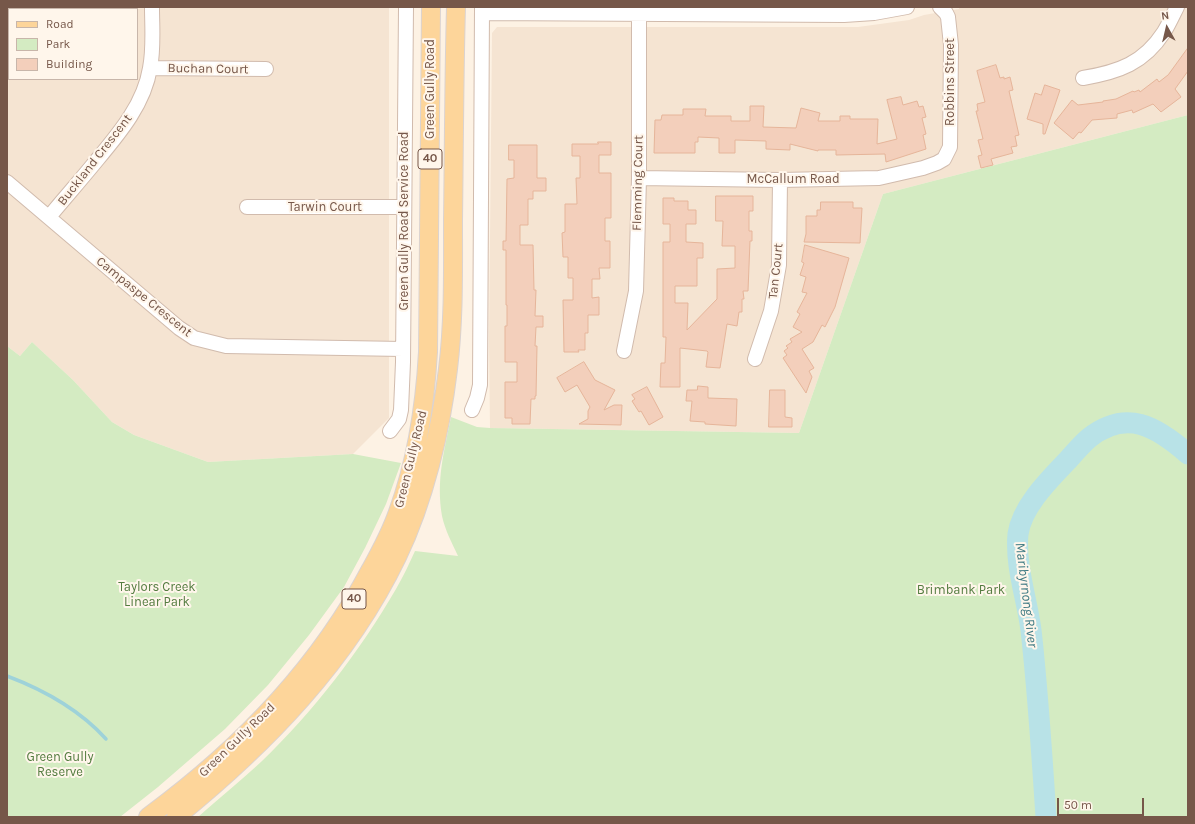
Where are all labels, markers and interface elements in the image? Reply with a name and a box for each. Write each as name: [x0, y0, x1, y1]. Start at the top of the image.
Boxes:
legend: [8, 8, 138, 80]
north arrow: [1147, 8, 1187, 48]
text: N: [1160, 9, 1170, 23]
text: Road: [46, 17, 74, 31]
text: Park: [46, 37, 70, 51]
street label: Robbins Street: [942, 38, 958, 126]
street label: Green Gully Road: [422, 39, 438, 139]
text: Building: [46, 57, 92, 71]
street label: Buchan Court: [167, 60, 249, 78]
street label: Buckland Crescent: [54, 111, 136, 209]
street label: Green Gully Road Service Road: [396, 131, 412, 311]
street label: Flemming Court: [629, 135, 647, 231]
road number: 40: [418, 149, 442, 169]
street label: McCallum Road: [746, 171, 840, 187]
street label: Tarwin Court: [288, 199, 362, 215]
street label: Tan Court: [765, 242, 787, 300]
street label: Campaspe Crescent: [93, 254, 195, 340]
street label: Green Gully Road: [391, 409, 431, 509]
water label: Maribyrnong River: [1011, 541, 1041, 649]
park label: Taylors Creek Linear Park: [118, 579, 196, 610]
park label: Brimbank Park: [917, 582, 1005, 598]
road number: 40: [342, 589, 366, 609]
street label: Green Gully Road: [196, 700, 278, 780]
park label: Green Gully Reserve: [27, 749, 93, 780]
scale bar: [1059, 790, 1146, 816]
text: 50 m: [1064, 798, 1092, 812]

